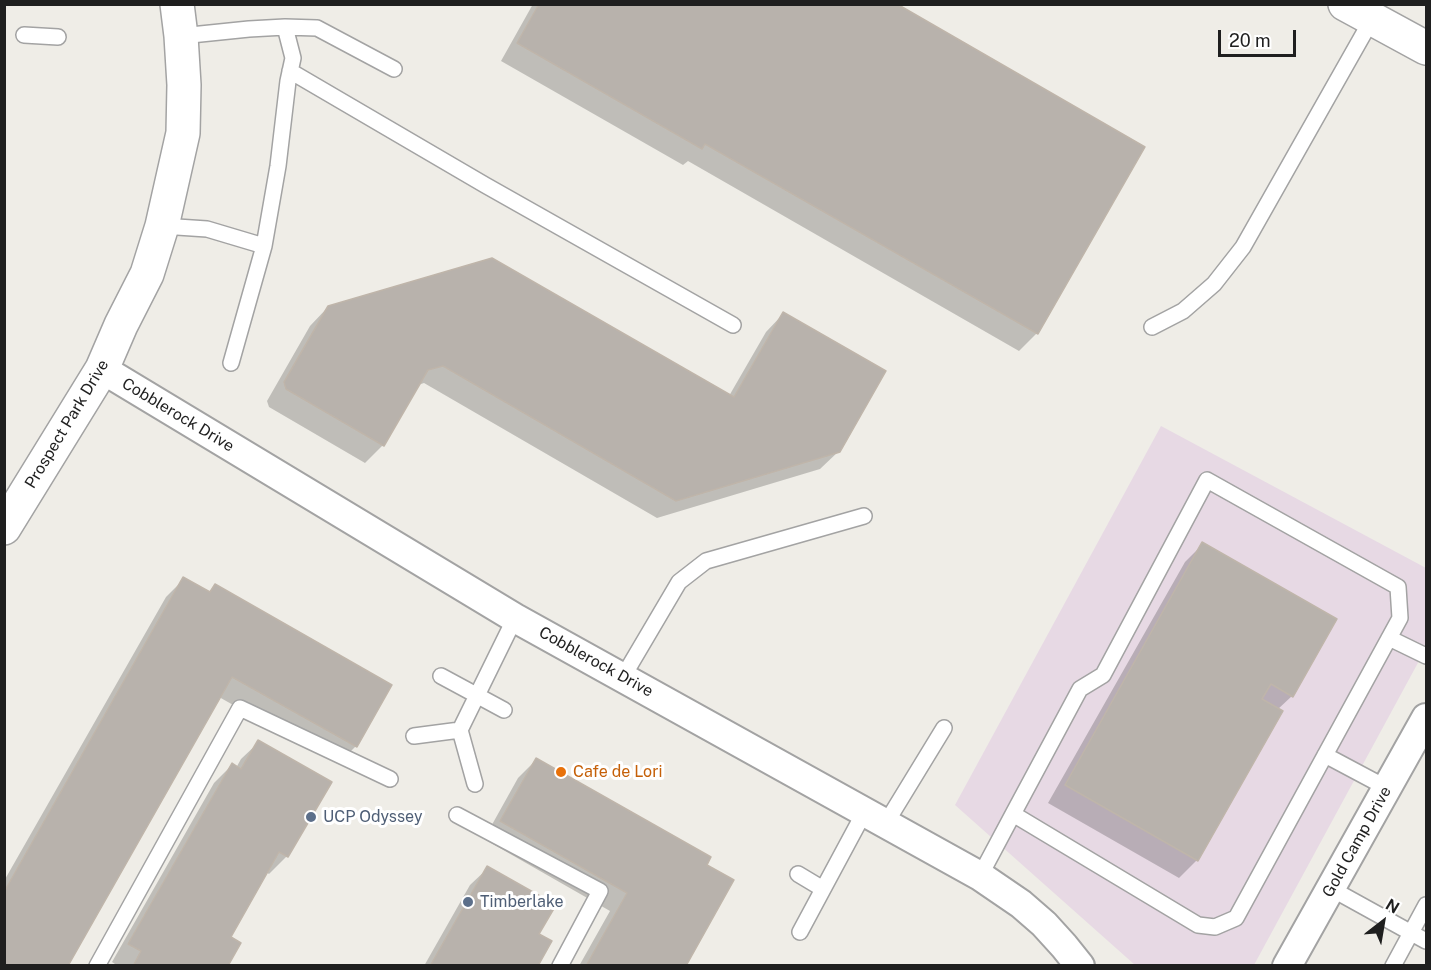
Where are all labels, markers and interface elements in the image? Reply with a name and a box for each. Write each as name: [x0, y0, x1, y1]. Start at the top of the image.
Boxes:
scale bar: [1221, 18, 1299, 56]
text: 20 m: [1229, 30, 1271, 51]
street label: Prospect Park Drive: [21, 356, 113, 492]
street label: Cobblerock Drive: [118, 374, 238, 456]
street label: Cobblerock Drive: [536, 623, 656, 701]
place label: Cafe de Lori: [573, 762, 662, 782]
marker: Cafe de Lori: [554, 765, 568, 779]
street label: Gold Camp Drive: [1319, 783, 1395, 901]
place label: UCP Odyssey: [323, 807, 423, 827]
marker: UCP Odyssey: [304, 810, 318, 824]
place label: Timberlake: [480, 892, 564, 912]
north arrow: [1353, 892, 1413, 952]
marker: Timberlake: [461, 895, 475, 909]
text: N: [1382, 895, 1403, 918]

